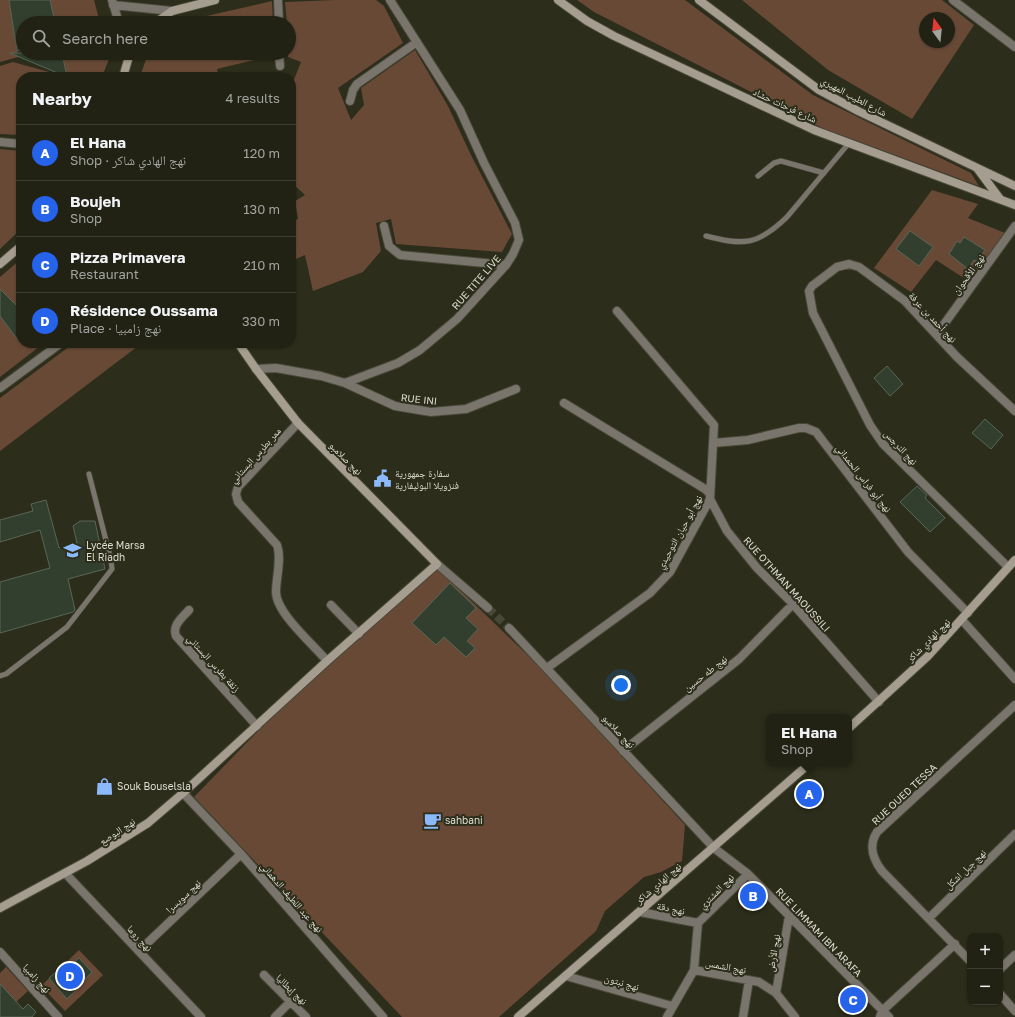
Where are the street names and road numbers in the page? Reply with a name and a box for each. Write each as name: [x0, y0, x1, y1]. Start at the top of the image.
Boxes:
street label: شارع الطيب المهيري: [818, 74, 889, 121]
street label: شارع فرحات حشاد: [751, 85, 819, 126]
street label: نهج الأقحوان: [949, 251, 988, 297]
street label: RUE TITE LIVE: [449, 252, 503, 312]
street label: نهج أحمد بن عرفة: [906, 289, 960, 346]
street label: RUE INI: [400, 391, 438, 407]
street label: ممر بطرس البستاني: [227, 424, 285, 487]
street label: نهج النرجس: [881, 427, 920, 468]
street label: نهج صلامبو: [326, 439, 365, 478]
street label: نهج أبو فراس الحمداني: [832, 441, 895, 516]
street label: نهج أبو حيان التوحيدي: [654, 493, 707, 572]
street label: RUE OTHMAN MAOUSSILI: [741, 534, 833, 634]
street label: نهج الهادي شاكر: [903, 616, 954, 667]
street label: زنقة بطرس البستاني: [183, 632, 243, 696]
street label: نهج طه حسين: [681, 652, 730, 694]
street label: نهج صلامبو: [600, 712, 638, 751]
street label: RUE OUED TESSA: [869, 761, 939, 827]
street label: نهج البوصع: [97, 815, 138, 848]
street label: نهج جبل اشكل: [942, 846, 989, 892]
street label: نهج عبد اللطيف الدهماني: [256, 859, 326, 936]
street label: نهج الهادي شاكر: [632, 860, 685, 909]
street label: نهج المشتري: [696, 871, 738, 913]
street label: نهج سويسرا: [163, 877, 204, 916]
street label: RUE LIMMAM IBN ARAFA: [773, 885, 865, 979]
street label: نهج دقة: [656, 899, 686, 918]
street label: نهج روما: [124, 922, 155, 954]
street label: نهج الأرض: [764, 933, 783, 973]
street label: نهج الشمس: [704, 956, 748, 977]
street label: نهج زامبيا: [20, 961, 54, 996]
street label: نهج إيطاليا: [273, 971, 310, 1008]
street label: نهج نبتون: [603, 971, 641, 994]

